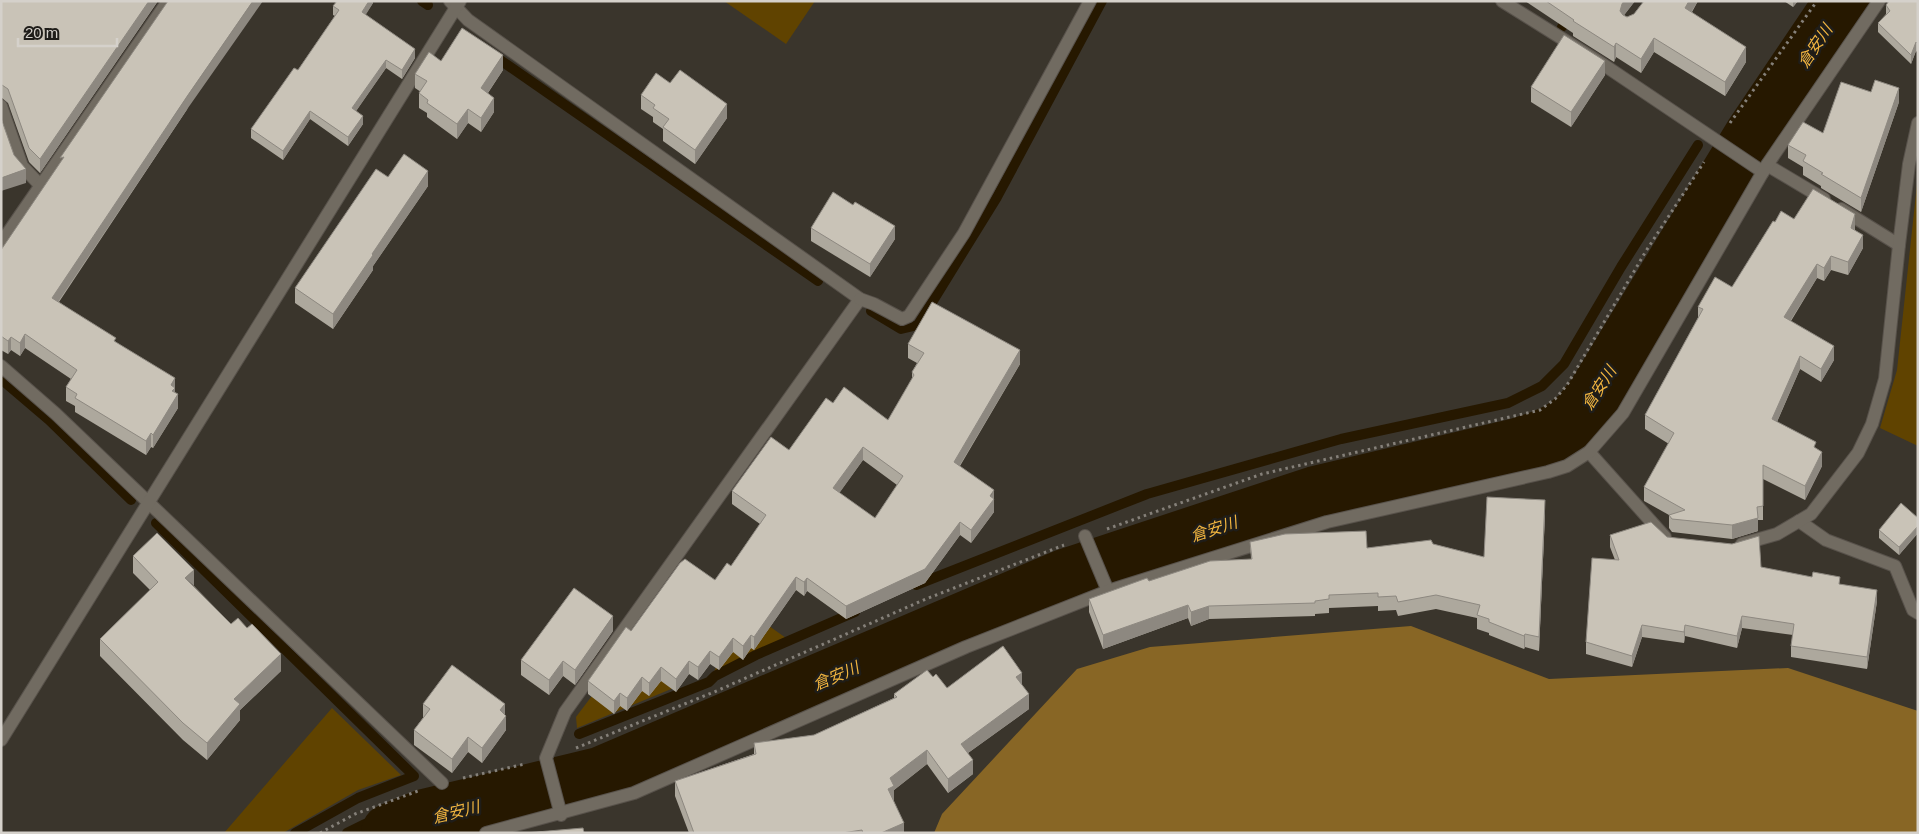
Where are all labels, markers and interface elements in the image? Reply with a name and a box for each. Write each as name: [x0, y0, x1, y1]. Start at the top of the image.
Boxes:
scale bar: [18, 15, 116, 47]
water label: 倉安川: [1795, 20, 1837, 71]
text: 20 m: [25, 24, 58, 41]
water label: 倉安川: [1579, 362, 1620, 413]
water label: 倉安川: [1189, 513, 1241, 545]
water label: 倉安川: [811, 658, 863, 693]
water label: 倉安川: [431, 797, 483, 826]

